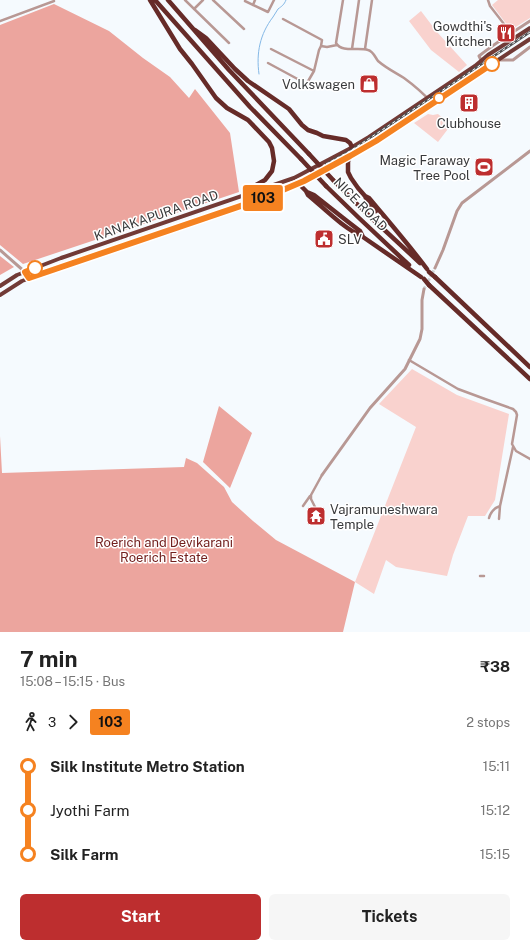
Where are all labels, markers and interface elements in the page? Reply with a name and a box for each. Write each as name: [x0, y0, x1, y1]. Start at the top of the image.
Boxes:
place label: Gowdthi's Kitchen: [433, 19, 492, 49]
restaurant icon: Gowdthi's Kitchen: [495, 22, 517, 44]
unlabelled marker: [484, 56, 500, 72]
shop icon: Volkswagen: [358, 73, 380, 95]
place label: Volkswagen: [282, 77, 355, 92]
unlabelled marker: [433, 92, 445, 104]
building icon: Clubhouse: [458, 92, 480, 114]
place label: Clubhouse: [437, 116, 501, 131]
place label: Magic Faraway Tree Pool: [379, 153, 470, 183]
sports icon: Magic Faraway Tree Pool: [473, 156, 495, 178]
street label: NICE ROAD: [331, 174, 391, 234]
line badge: 103: [240, 185, 286, 211]
street label: KANAKAPURA ROAD: [92, 187, 220, 244]
text: 103: [251, 190, 275, 206]
public building icon: SLV: [313, 228, 335, 250]
place label: SLV: [338, 232, 362, 247]
unlabelled marker: [27, 260, 43, 276]
place label: Vajramuneshwara Temple: [330, 502, 438, 532]
temple icon: Vajramuneshwara Temple: [305, 505, 327, 527]
park label: Roerich and Devikarani Roerich Estate: [95, 535, 233, 565]
text: 7 min: [20, 646, 77, 672]
text: ₹38: [480, 658, 510, 675]
text: 15:08 – 15:15 · Bus: [20, 674, 125, 689]
icon: walk: [20, 711, 42, 733]
icon: forward: [62, 711, 84, 733]
text: 103: [98, 714, 122, 730]
text: 3: [48, 715, 56, 730]
text: 2 stops: [466, 715, 510, 730]
text: Silk Institute Metro Station: [50, 758, 245, 775]
text: 15:11: [483, 759, 510, 774]
text: Jyothi Farm: [50, 802, 130, 819]
text: 15:12: [480, 803, 510, 818]
text: Silk Farm: [50, 846, 119, 863]
text: 15:15: [480, 847, 510, 862]
button: Start: [20, 894, 261, 940]
button: Tickets: [269, 894, 510, 940]

